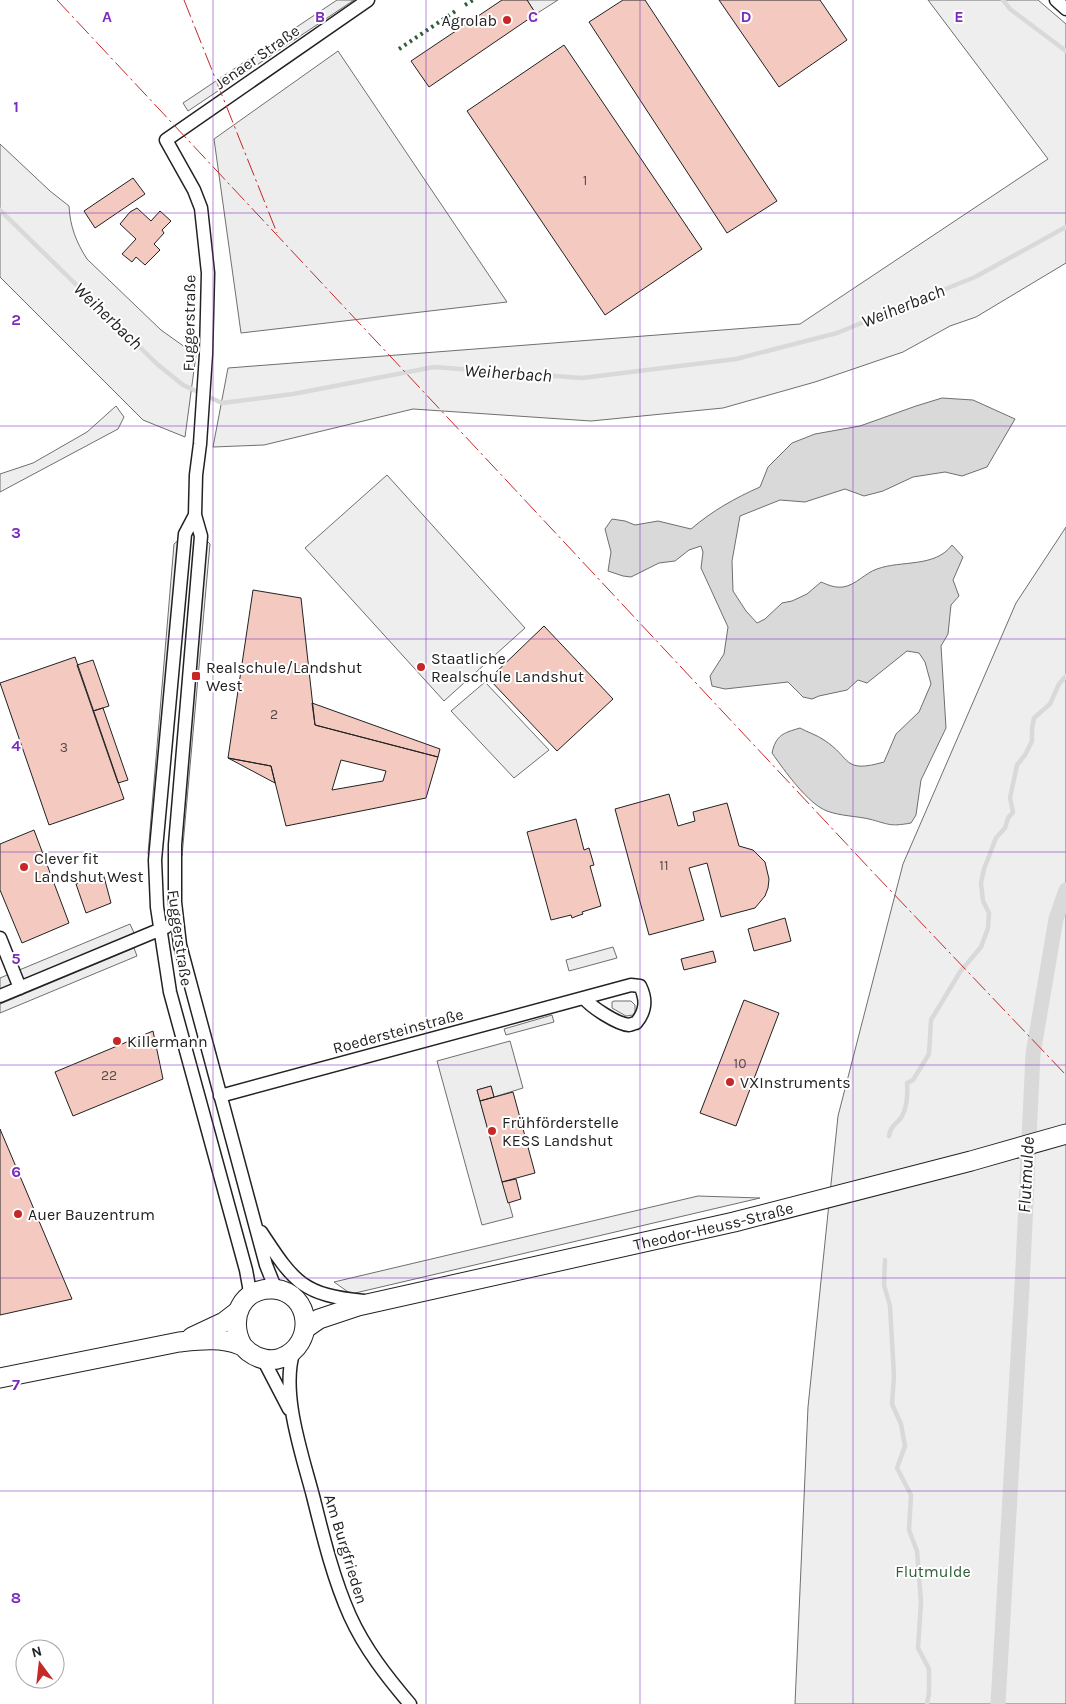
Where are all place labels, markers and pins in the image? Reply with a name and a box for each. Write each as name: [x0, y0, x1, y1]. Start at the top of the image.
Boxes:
place label: Agrolab: [441, 11, 497, 30]
marker: Agrolab: [501, 14, 513, 26]
place label: Staatliche Realschule Landshut: [431, 649, 584, 686]
place label: Realschule/Landshut West: [206, 658, 362, 695]
marker: Staatliche Realschule Landshut: [415, 661, 427, 673]
marker: Realschule/Landshut West: [190, 670, 202, 682]
place label: Clever fit Landshut West: [34, 849, 143, 886]
marker: Clever fit Landshut West: [18, 861, 30, 873]
place label: Killermann: [127, 1032, 208, 1051]
marker: Killermann: [111, 1035, 123, 1047]
place label: VXInstruments: [740, 1073, 851, 1092]
marker: VXInstruments: [724, 1076, 736, 1088]
place label: Frühförderstelle KESS Landshut: [502, 1113, 619, 1150]
marker: Frühförderstelle KESS Landshut: [486, 1125, 498, 1137]
place label: Auer Bauzentrum: [28, 1205, 155, 1224]
marker: Auer Bauzentrum: [12, 1208, 24, 1220]

